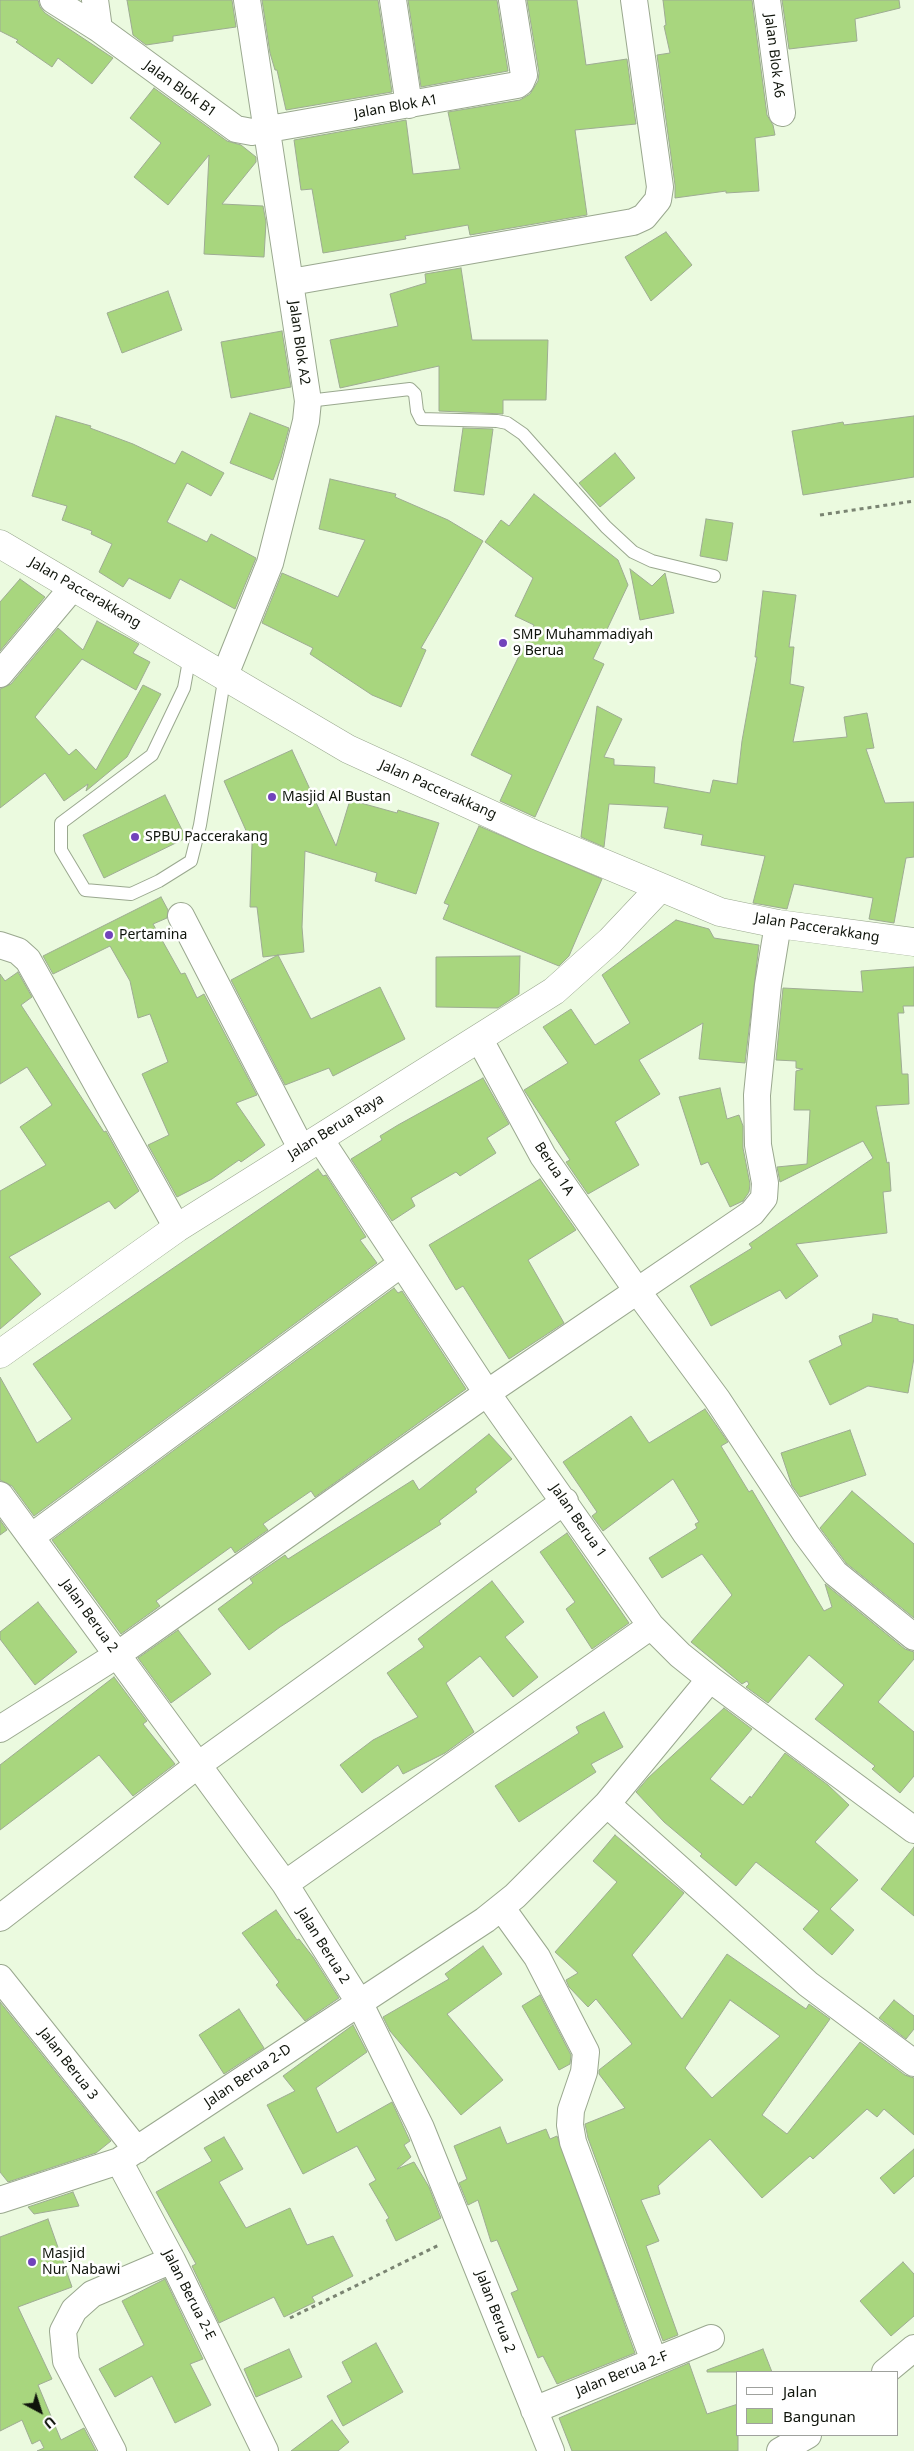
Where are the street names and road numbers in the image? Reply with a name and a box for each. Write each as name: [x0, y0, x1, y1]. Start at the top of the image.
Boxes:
street label: Jalan Blok A6: [761, 13, 787, 99]
street label: Jalan Blok B1: [141, 57, 219, 121]
street label: Jalan Blok A1: [353, 91, 439, 123]
street label: Jalan Blok A2: [285, 300, 313, 386]
street label: Jalan Paccerakkang: [26, 554, 144, 632]
street label: Jalan Paccerakkang: [377, 757, 499, 823]
street label: Jalan Paccerakkang: [753, 910, 881, 946]
street label: Jalan Berua Raya: [285, 1091, 387, 1163]
street label: Berua 1A: [531, 1139, 577, 1199]
street label: Jalan Berua 1: [546, 1481, 610, 1561]
street label: Jalan Berua 2: [57, 1576, 121, 1656]
street label: Jalan Berua 2: [293, 1905, 353, 1987]
street label: Jalan Berua 3: [35, 2025, 101, 2103]
street label: Jalan Berua 2-D: [201, 2041, 295, 2111]
street label: Jalan Berua 2-E: [159, 2247, 219, 2343]
street label: Jalan Berua 2: [472, 2269, 518, 2355]
street label: Jalan Berua 2-F: [573, 2348, 671, 2400]

